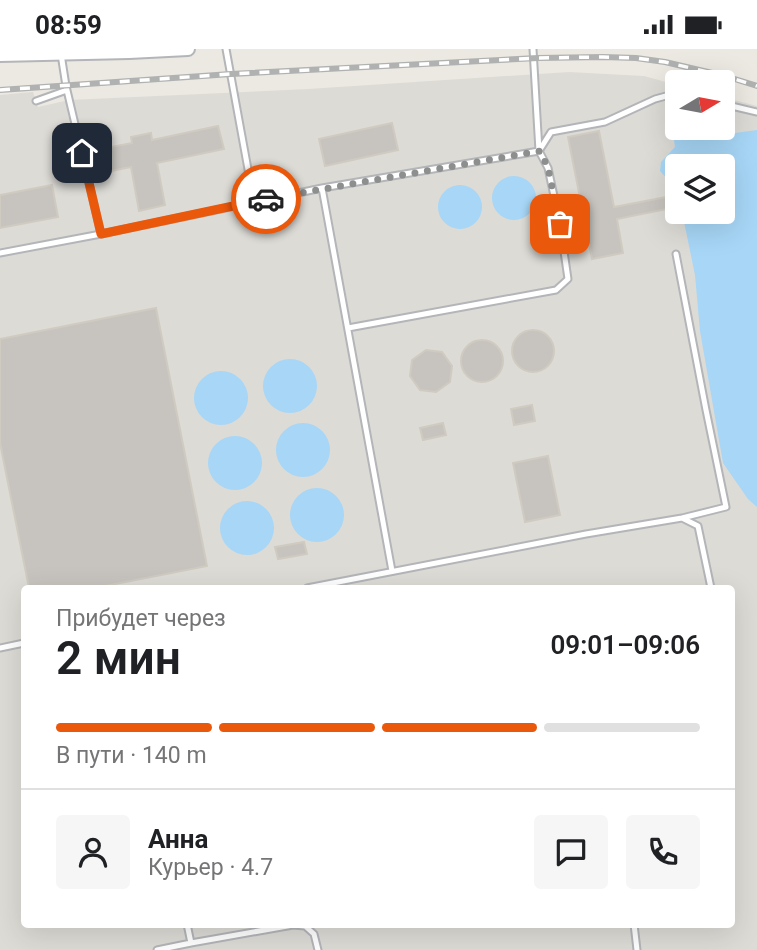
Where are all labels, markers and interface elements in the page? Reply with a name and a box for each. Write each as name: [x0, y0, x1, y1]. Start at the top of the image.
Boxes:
text: 08:59: [35, 10, 102, 40]
north arrow: [665, 70, 735, 140]
map controls: [665, 70, 735, 224]
pin: [52, 123, 112, 183]
icon: home: [63, 134, 101, 172]
button: layers: [665, 154, 735, 224]
courier: [231, 164, 301, 234]
icon: car: [247, 180, 285, 218]
pin: [530, 194, 590, 254]
icon: bag: [541, 205, 579, 243]
text: Прибудет через: [56, 605, 226, 632]
text: 09:01–09:06: [550, 630, 700, 660]
text: 2 мин: [56, 631, 181, 685]
text: В пути · 140 m: [56, 742, 207, 769]
button: person: [56, 815, 130, 889]
button: chat: [534, 815, 608, 889]
button: phone: [626, 815, 700, 889]
text: Анна: [148, 824, 208, 854]
text: Курьер · 4.7: [148, 854, 273, 881]

